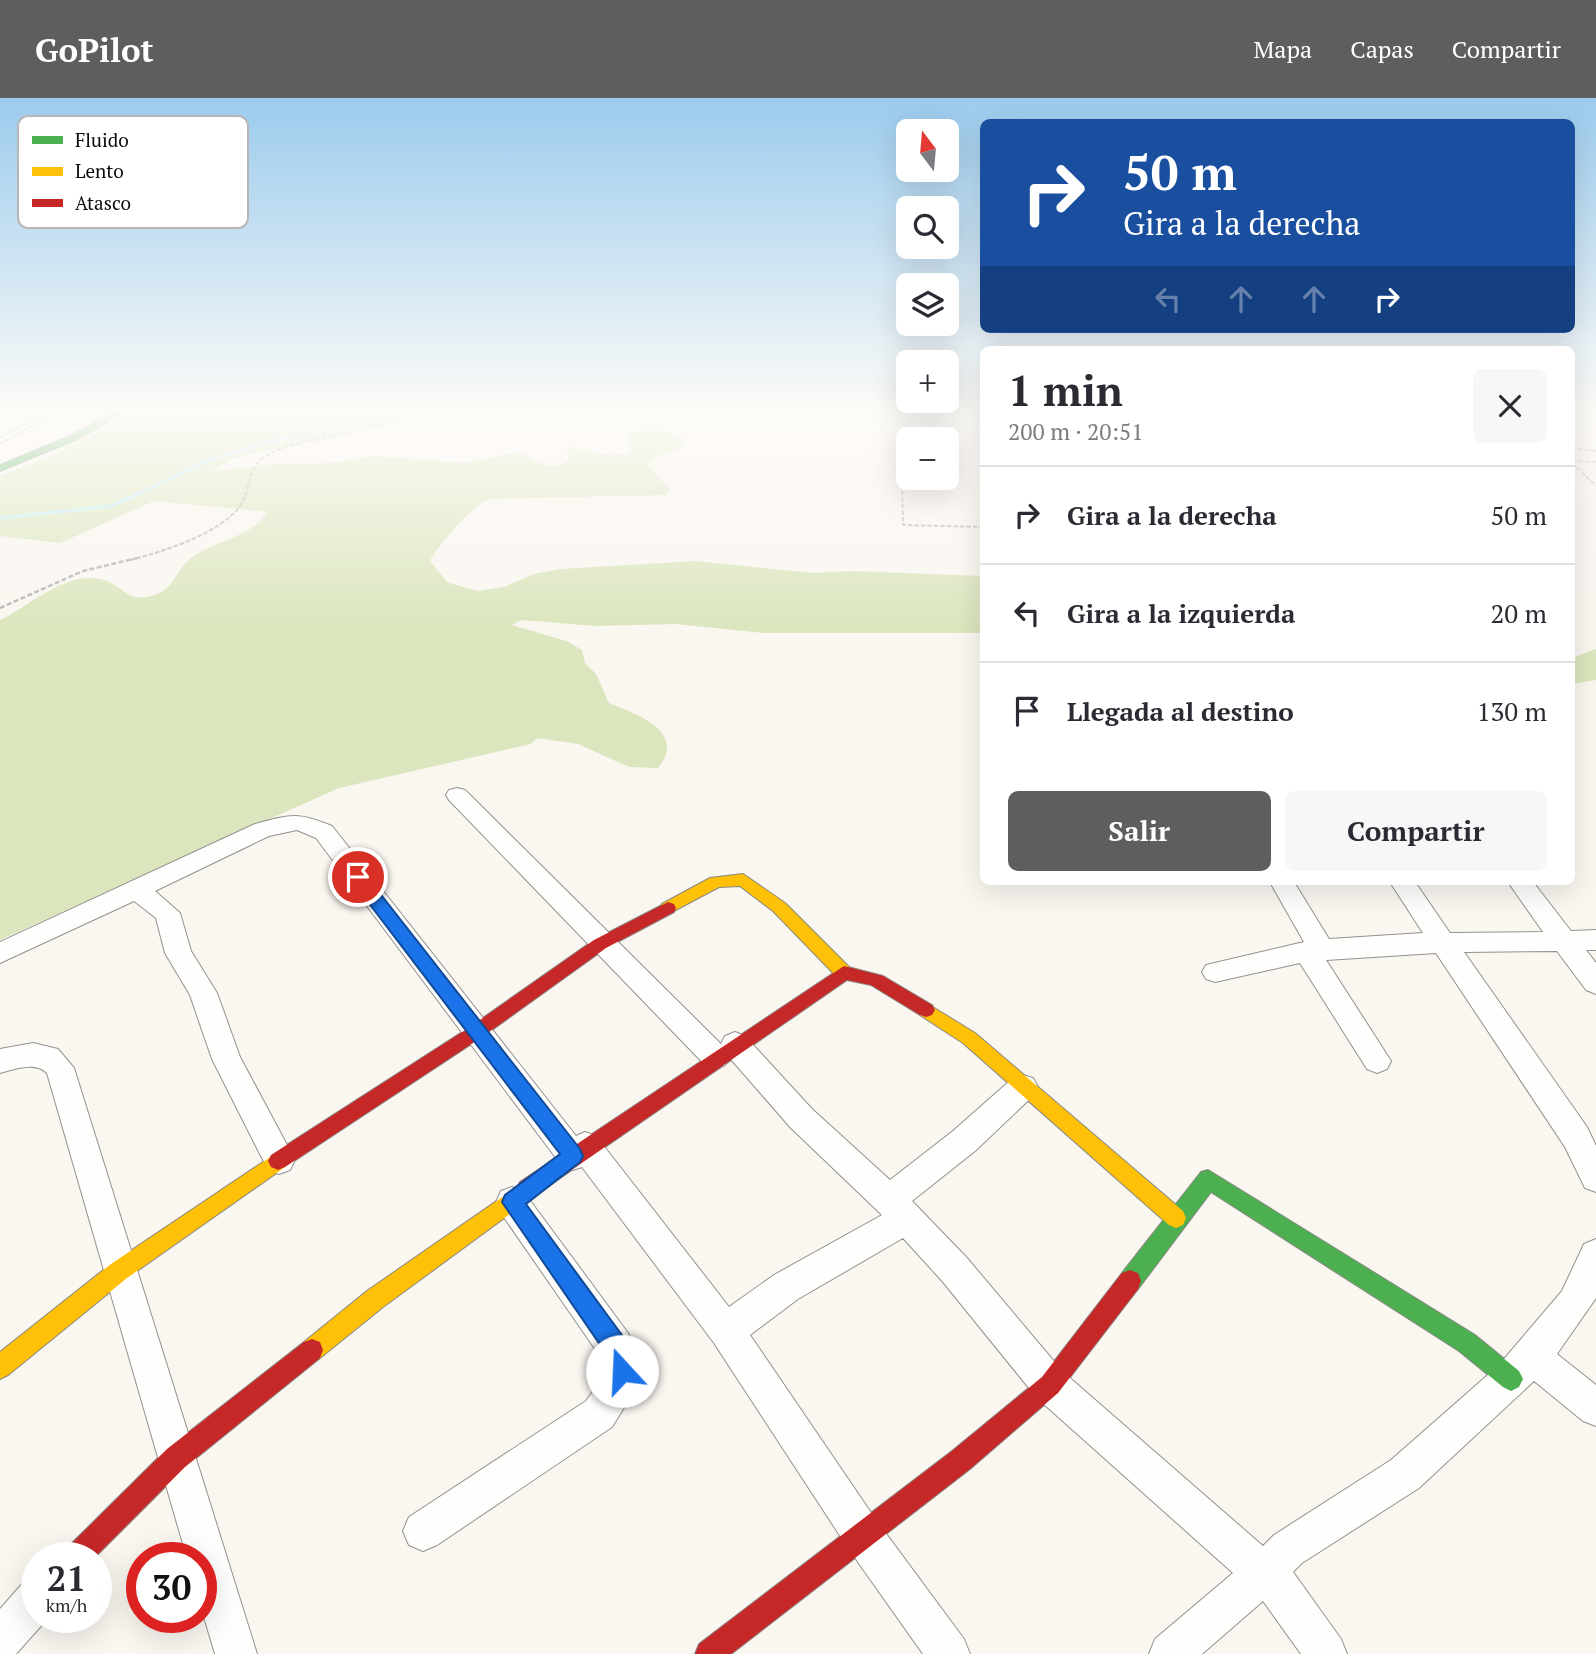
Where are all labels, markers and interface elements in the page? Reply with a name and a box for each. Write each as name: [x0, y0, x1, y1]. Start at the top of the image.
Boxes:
text: GoPilot: [35, 28, 154, 71]
text: Mapa: [1254, 33, 1312, 65]
text: Capas: [1350, 33, 1414, 65]
text: Compartir: [1452, 33, 1561, 65]
legend: [18, 116, 248, 228]
north arrow: [896, 119, 959, 182]
map controls: [896, 119, 959, 490]
text: Fluido: [75, 127, 129, 152]
text: 50 m: [1123, 139, 1237, 204]
icon: right: [1008, 147, 1099, 238]
text: Lento: [75, 158, 124, 183]
text: Atasco: [75, 190, 131, 215]
button: search: [896, 196, 959, 259]
text: Gira a la derecha: [1123, 202, 1360, 244]
button: layers: [896, 273, 959, 336]
icon: left: [1149, 280, 1187, 318]
icon: ahead: [1222, 280, 1260, 318]
icon: ahead: [1295, 280, 1333, 318]
icon: right: [1368, 280, 1406, 318]
button: +: [896, 350, 959, 413]
text: 1 min: [1008, 362, 1123, 418]
button: close: [1473, 369, 1547, 443]
text: 200 m · 20:51: [1008, 416, 1143, 447]
button: −: [896, 427, 959, 490]
icon: right: [1008, 496, 1046, 534]
text: Gira a la derecha: [1067, 498, 1277, 532]
text: 50 m: [1491, 498, 1547, 532]
icon: left: [1008, 594, 1046, 632]
text: Gira a la izquierda: [1067, 596, 1295, 630]
text: 20 m: [1491, 596, 1547, 630]
icon: arrive: [1008, 692, 1046, 730]
text: Llegada al destino: [1067, 694, 1294, 728]
text: 130 m: [1477, 694, 1547, 728]
button: Salir: [1008, 791, 1271, 871]
button: Compartir: [1285, 791, 1547, 871]
pin: [328, 847, 388, 907]
icon: arrive: [339, 858, 377, 896]
position arrow: [585, 1334, 659, 1408]
speed limit sign: 30: [126, 1542, 217, 1633]
text: 21: [47, 1555, 86, 1601]
text: km/h: [46, 1593, 87, 1617]

